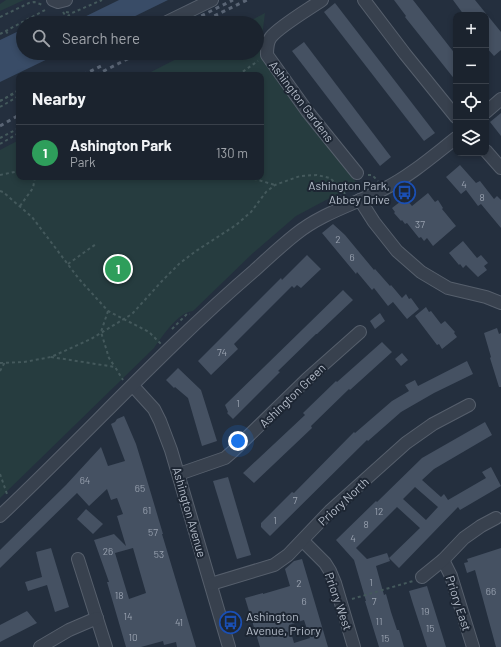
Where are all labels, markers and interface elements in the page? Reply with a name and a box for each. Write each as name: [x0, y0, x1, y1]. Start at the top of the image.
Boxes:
map controls: [453, 12, 489, 156]
button: +: [453, 12, 489, 48]
search box: [16, 16, 264, 60]
icon: search: [30, 27, 52, 49]
text: Search here: [62, 29, 140, 47]
button: −: [453, 48, 489, 84]
street label: Ashington Gardens: [267, 58, 337, 145]
button: locate: [453, 84, 489, 120]
text: Nearby: [32, 88, 86, 108]
button: layers: [453, 120, 489, 156]
text: Ashington Park: [70, 136, 172, 154]
text: 1: [43, 145, 47, 161]
text: 130 m: [216, 145, 248, 161]
text: Park: [70, 154, 96, 170]
place label: Ashington Park, Abbey Drive: [308, 178, 390, 206]
house number: 4: [461, 178, 467, 190]
bus stop icon: Ashington Park, Abbey Drive: [392, 179, 418, 205]
house number: 8: [479, 191, 485, 203]
house number: 37: [415, 218, 425, 230]
house number: 2: [335, 233, 341, 245]
house number: 6: [349, 251, 355, 263]
pin: 1: [105, 254, 131, 284]
house number: 74: [217, 346, 227, 358]
street label: Ashington Green: [256, 360, 328, 430]
house number: 1: [236, 397, 240, 409]
your location: [228, 431, 248, 451]
street label: Ashington Avenue: [170, 465, 210, 559]
house number: 64: [80, 474, 90, 486]
street label: Priory North: [315, 474, 371, 528]
house number: 65: [135, 482, 145, 494]
house number: 7: [293, 494, 298, 506]
house number: 61: [143, 504, 151, 516]
house number: 12: [375, 505, 383, 517]
house number: 1: [273, 514, 277, 526]
house number: 8: [363, 518, 369, 530]
house number: 57: [148, 526, 158, 538]
house number: 4: [350, 532, 356, 544]
house number: 26: [103, 545, 113, 557]
house number: 53: [154, 548, 164, 560]
street label: Priory West: [323, 570, 355, 632]
street label: Priory East: [443, 574, 475, 632]
house number: 1: [369, 576, 373, 588]
house number: 2: [296, 577, 302, 589]
house number: 66: [486, 585, 496, 597]
house number: 18: [115, 589, 123, 601]
house number: 6: [301, 595, 307, 607]
house number: 7: [372, 595, 377, 607]
house number: 19: [421, 605, 429, 617]
place label: Ashington Avenue, Priory: [246, 609, 321, 637]
house number: 14: [123, 610, 133, 622]
bus stop icon: Ashington Avenue, Priory: [217, 610, 243, 636]
house number: 11: [375, 615, 383, 627]
house number: 41: [175, 616, 183, 628]
house number: 15: [426, 622, 434, 634]
house number: 10: [128, 631, 138, 643]
house number: 15: [381, 632, 389, 644]

